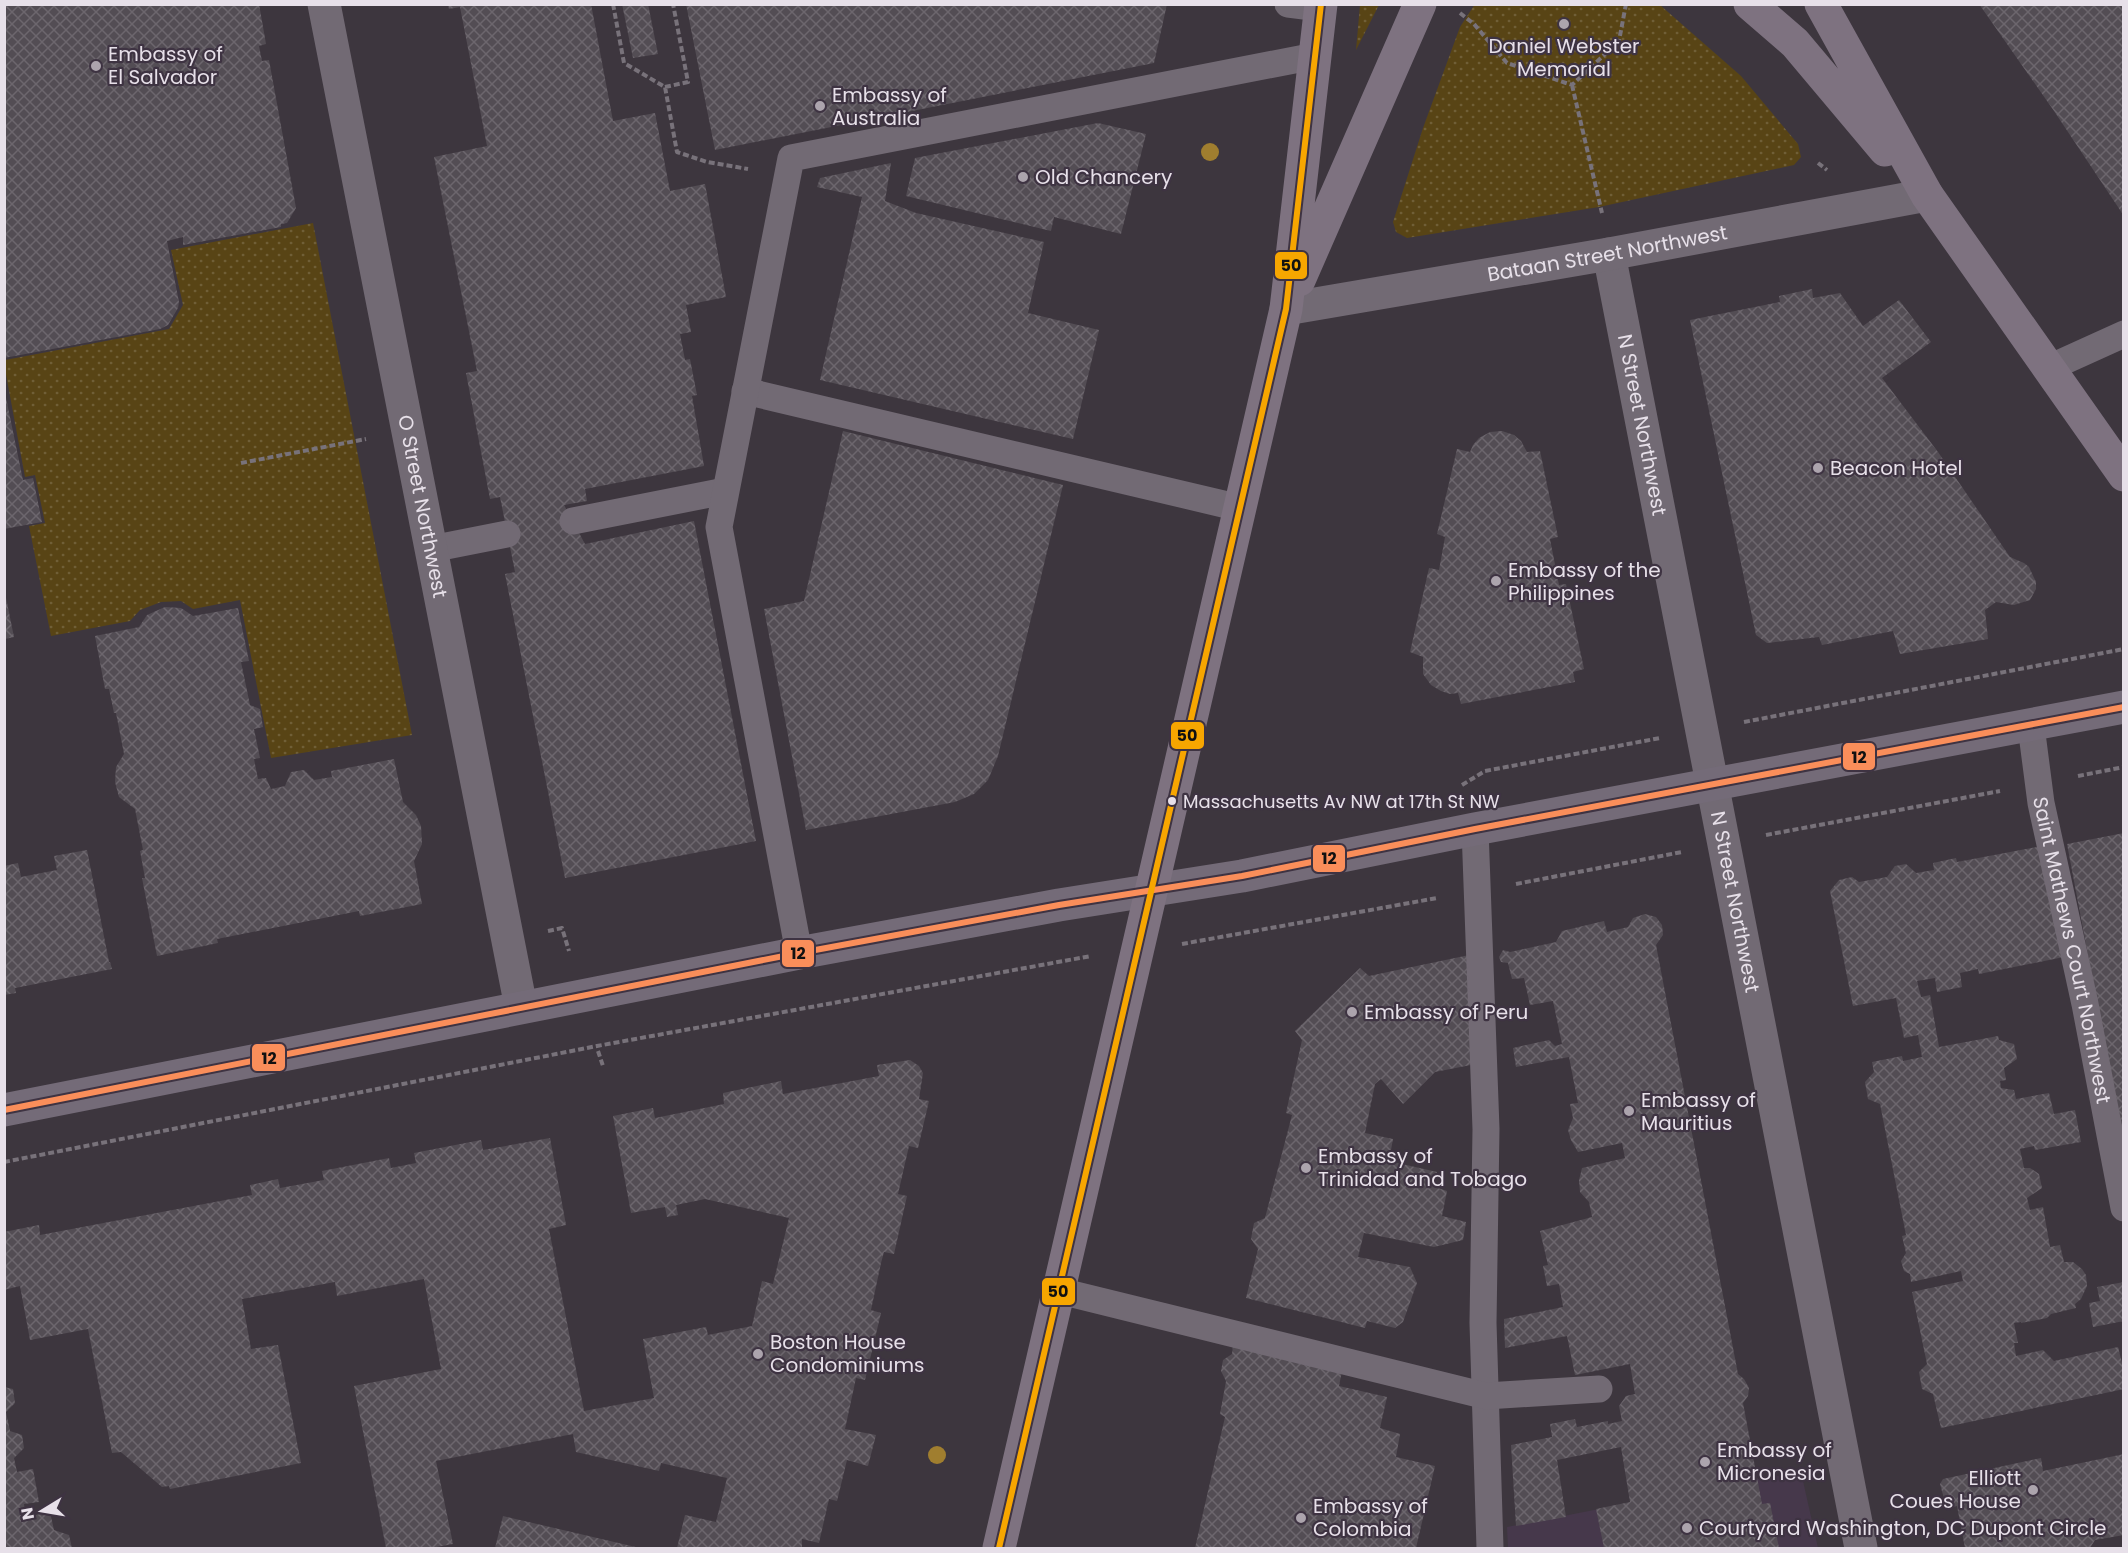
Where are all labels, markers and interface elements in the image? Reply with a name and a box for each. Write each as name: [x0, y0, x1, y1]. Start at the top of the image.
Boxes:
marker: Daniel Webster Memorial: [1557, 17, 1571, 31]
place label: Daniel Webster Memorial: [1488, 32, 1640, 83]
place label: Embassy of El Salvador: [108, 40, 223, 91]
marker: Embassy of El Salvador: [89, 59, 103, 73]
place label: Embassy of Australia: [832, 81, 947, 132]
marker: Embassy of Australia: [813, 99, 827, 113]
place label: Old Chancery: [1035, 163, 1172, 191]
marker: Old Chancery: [1016, 170, 1030, 184]
street label: Bataan Street Northwest: [1485, 218, 1730, 288]
line badge: 50: [1274, 251, 1308, 280]
text: 50: [1281, 254, 1301, 277]
street label: N Street Northwest: [1611, 332, 1674, 518]
street label: O Street Northwest: [391, 412, 454, 600]
place label: Beacon Hotel: [1830, 454, 1963, 482]
marker: Beacon Hotel: [1811, 461, 1825, 475]
place label: Embassy of the Philippines: [1508, 556, 1661, 607]
marker: Embassy of the Philippines: [1489, 574, 1503, 588]
line badge: 50: [1170, 721, 1205, 750]
text: 50: [1177, 724, 1197, 747]
line badge: 12: [1842, 742, 1876, 771]
text: 12: [1851, 746, 1867, 769]
place label: Massachusetts Av NW at 17th St NW: [1183, 789, 1500, 814]
marker: Massachusetts Av NW at 17th St NW: [1166, 795, 1178, 807]
street label: Saint Mathews Court Northwest: [2026, 795, 2118, 1106]
street label: N Street Northwest: [1704, 809, 1767, 995]
line badge: 12: [1312, 844, 1346, 873]
text: 12: [1321, 847, 1337, 870]
line badge: 12: [781, 939, 815, 968]
text: 12: [790, 942, 806, 965]
place label: Embassy of Peru: [1364, 998, 1528, 1026]
marker: Embassy of Peru: [1345, 1005, 1359, 1019]
line badge: 12: [251, 1043, 286, 1072]
text: 12: [261, 1047, 277, 1070]
place label: Embassy of Mauritius: [1641, 1086, 1756, 1137]
marker: Embassy of Mauritius: [1622, 1104, 1636, 1118]
place label: Embassy of Trinidad and Tobago: [1318, 1142, 1527, 1193]
marker: Embassy of Trinidad and Tobago: [1299, 1161, 1313, 1175]
line badge: 50: [1041, 1277, 1076, 1306]
text: 50: [1048, 1280, 1068, 1303]
place label: Boston House Condominiums: [770, 1328, 924, 1379]
marker: Boston House Condominiums: [751, 1347, 765, 1361]
place label: Embassy of Micronesia: [1717, 1436, 1832, 1487]
marker: Embassy of Micronesia: [1698, 1455, 1712, 1469]
place label: Elliott Coues House: [1890, 1464, 2021, 1515]
north arrow: [12, 1481, 72, 1541]
marker: Elliott Coues House: [2026, 1483, 2040, 1497]
place label: Embassy of Colombia: [1313, 1492, 1428, 1543]
text: N: [15, 1506, 40, 1522]
marker: Embassy of Colombia: [1294, 1511, 1308, 1525]
place label: Courtyard Washington, DC Dupont Circle: [1699, 1514, 2106, 1542]
marker: Courtyard Washington, DC Dupont Circle: [1680, 1521, 1694, 1535]

